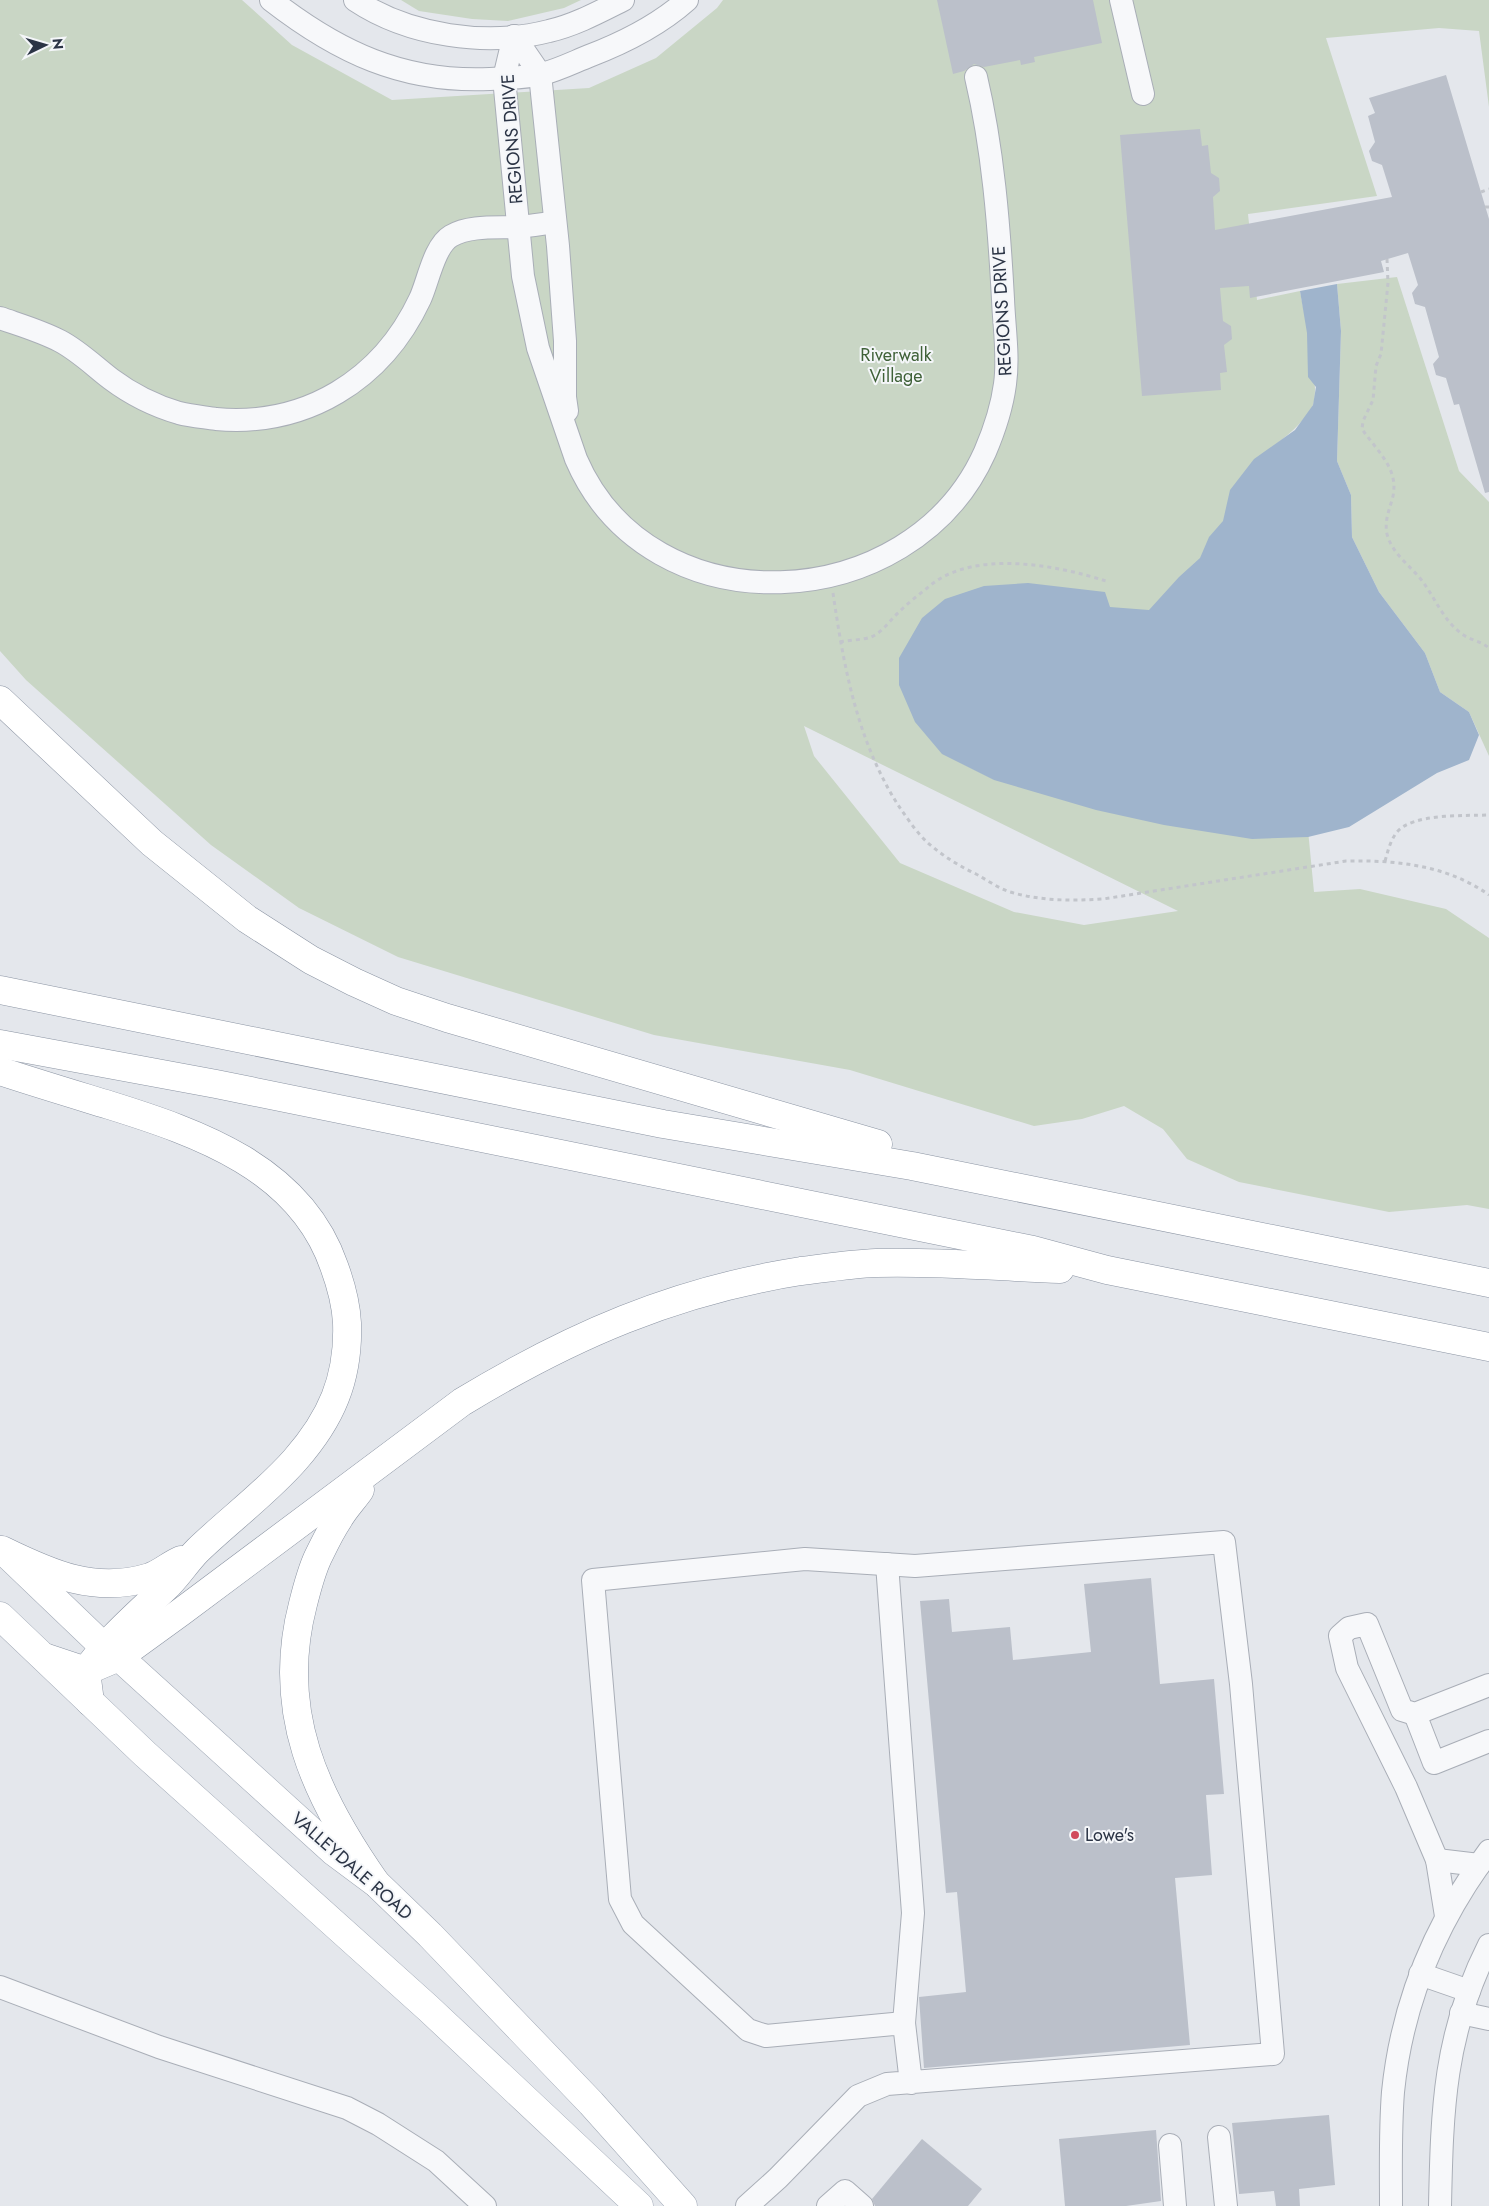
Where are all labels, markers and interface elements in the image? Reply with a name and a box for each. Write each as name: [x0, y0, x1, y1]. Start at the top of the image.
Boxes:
north arrow: [20, 20, 70, 70]
text: N: [48, 37, 68, 50]
street label: REGIONS DRIVE: [494, 73, 530, 205]
street label: REGIONS DRIVE: [986, 245, 1018, 377]
park label: Riverwalk Village: [860, 342, 932, 389]
street label: VALLEYDALE ROAD: [286, 1806, 418, 1926]
place label: Lowe's: [1085, 1822, 1134, 1848]
marker: Lowe's: [1069, 1829, 1081, 1841]

